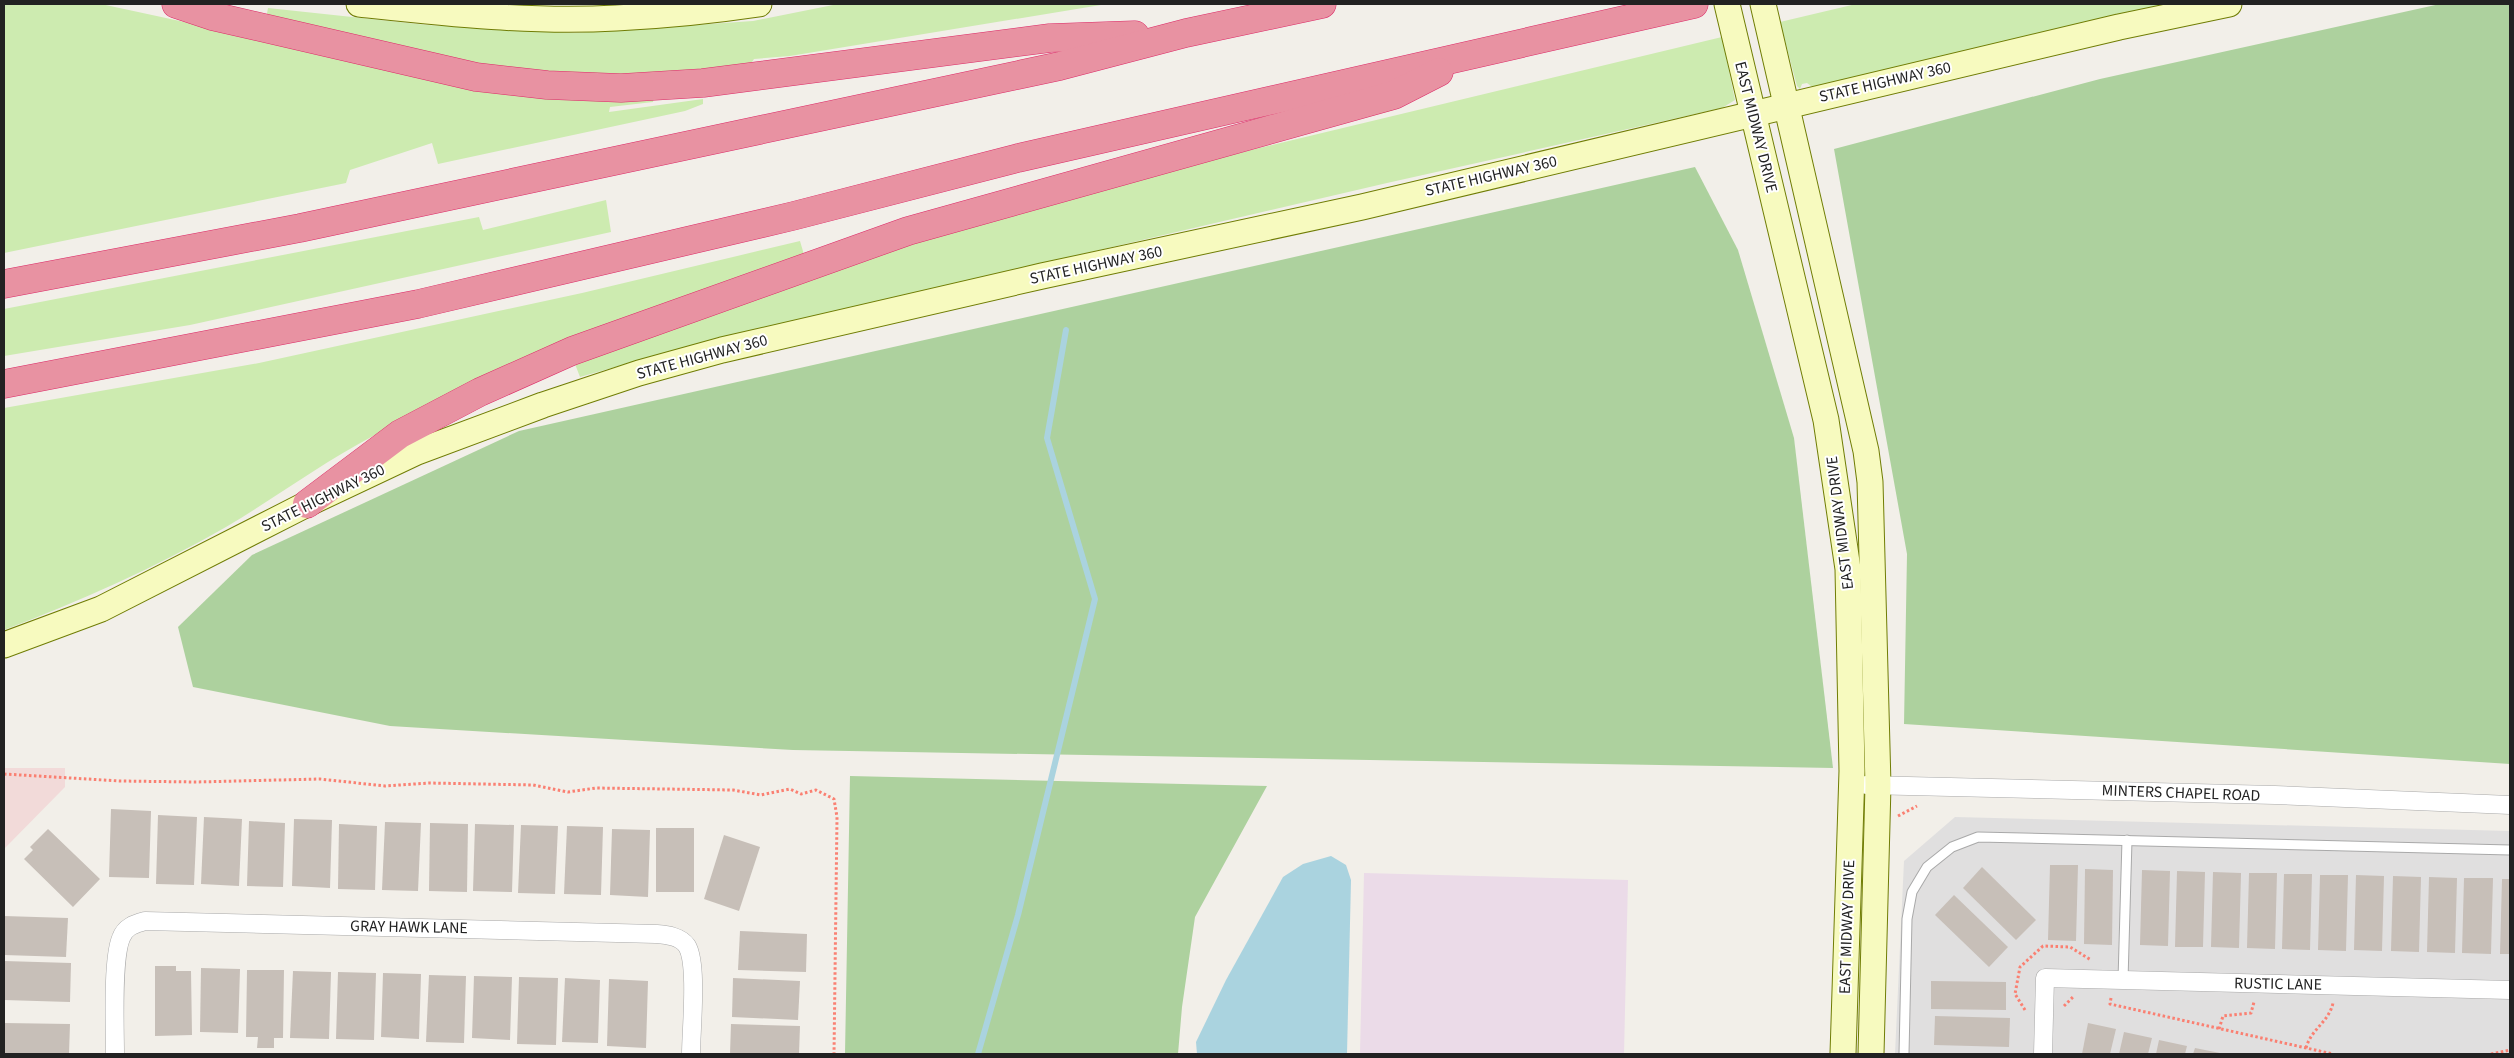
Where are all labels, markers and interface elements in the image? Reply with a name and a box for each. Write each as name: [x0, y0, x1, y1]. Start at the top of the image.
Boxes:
street label: STATE HIGHWAY 360: [1817, 56, 1953, 108]
street label: EAST MIDWAY DRIVE: [1729, 59, 1783, 195]
street label: STATE HIGHWAY 360: [1423, 150, 1559, 202]
street label: STATE HIGHWAY 360: [1028, 240, 1164, 290]
street label: STATE HIGHWAY 360: [634, 329, 770, 385]
street label: EAST MIDWAY DRIVE: [1821, 455, 1859, 591]
street label: STATE HIGHWAY 360: [258, 459, 388, 537]
street label: MINTERS CHAPEL ROAD: [2101, 779, 2261, 807]
street label: EAST MIDWAY DRIVE: [1834, 859, 1860, 995]
street label: GRAY HAWK LANE: [350, 915, 468, 939]
street label: RUSTIC LANE: [2234, 972, 2322, 996]

